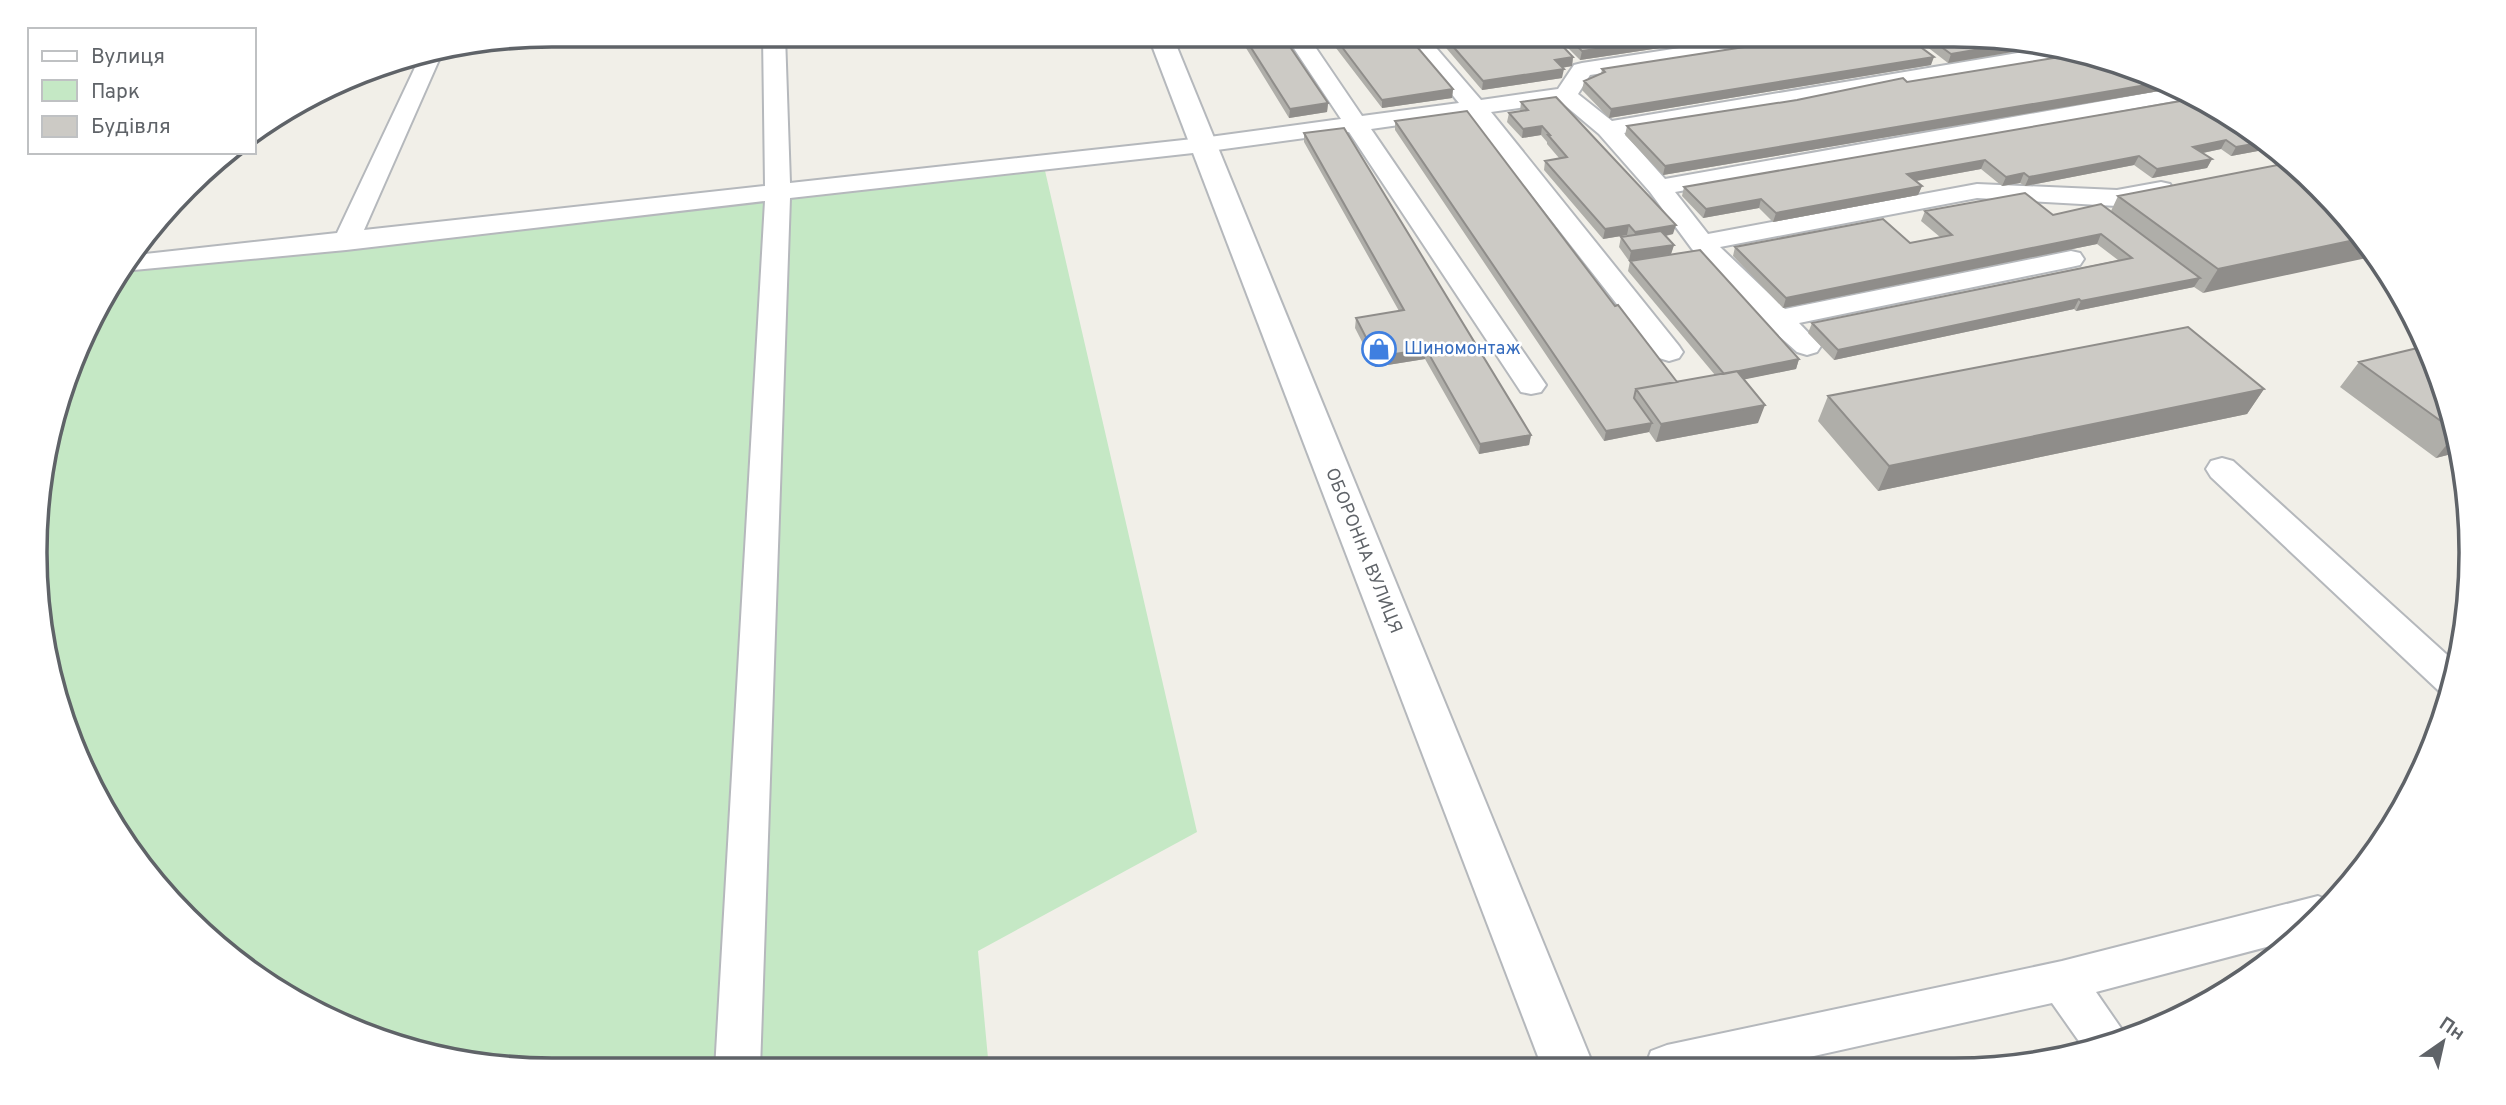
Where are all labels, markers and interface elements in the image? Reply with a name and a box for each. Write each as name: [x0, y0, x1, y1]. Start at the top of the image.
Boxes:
legend: [28, 28, 256, 154]
text: Вулиця: [91, 44, 165, 71]
text: Парк: [91, 79, 140, 106]
text: Будівля: [91, 114, 171, 141]
shop icon: Шиномонтаж: [1360, 330, 1398, 368]
place label: Шиномонтаж: [1404, 338, 1521, 361]
street label: ОБОРОННА ВУЛИЦЯ: [1319, 465, 1407, 637]
north arrow: [2408, 1007, 2478, 1077]
text: Пн: [2434, 1012, 2469, 1047]

